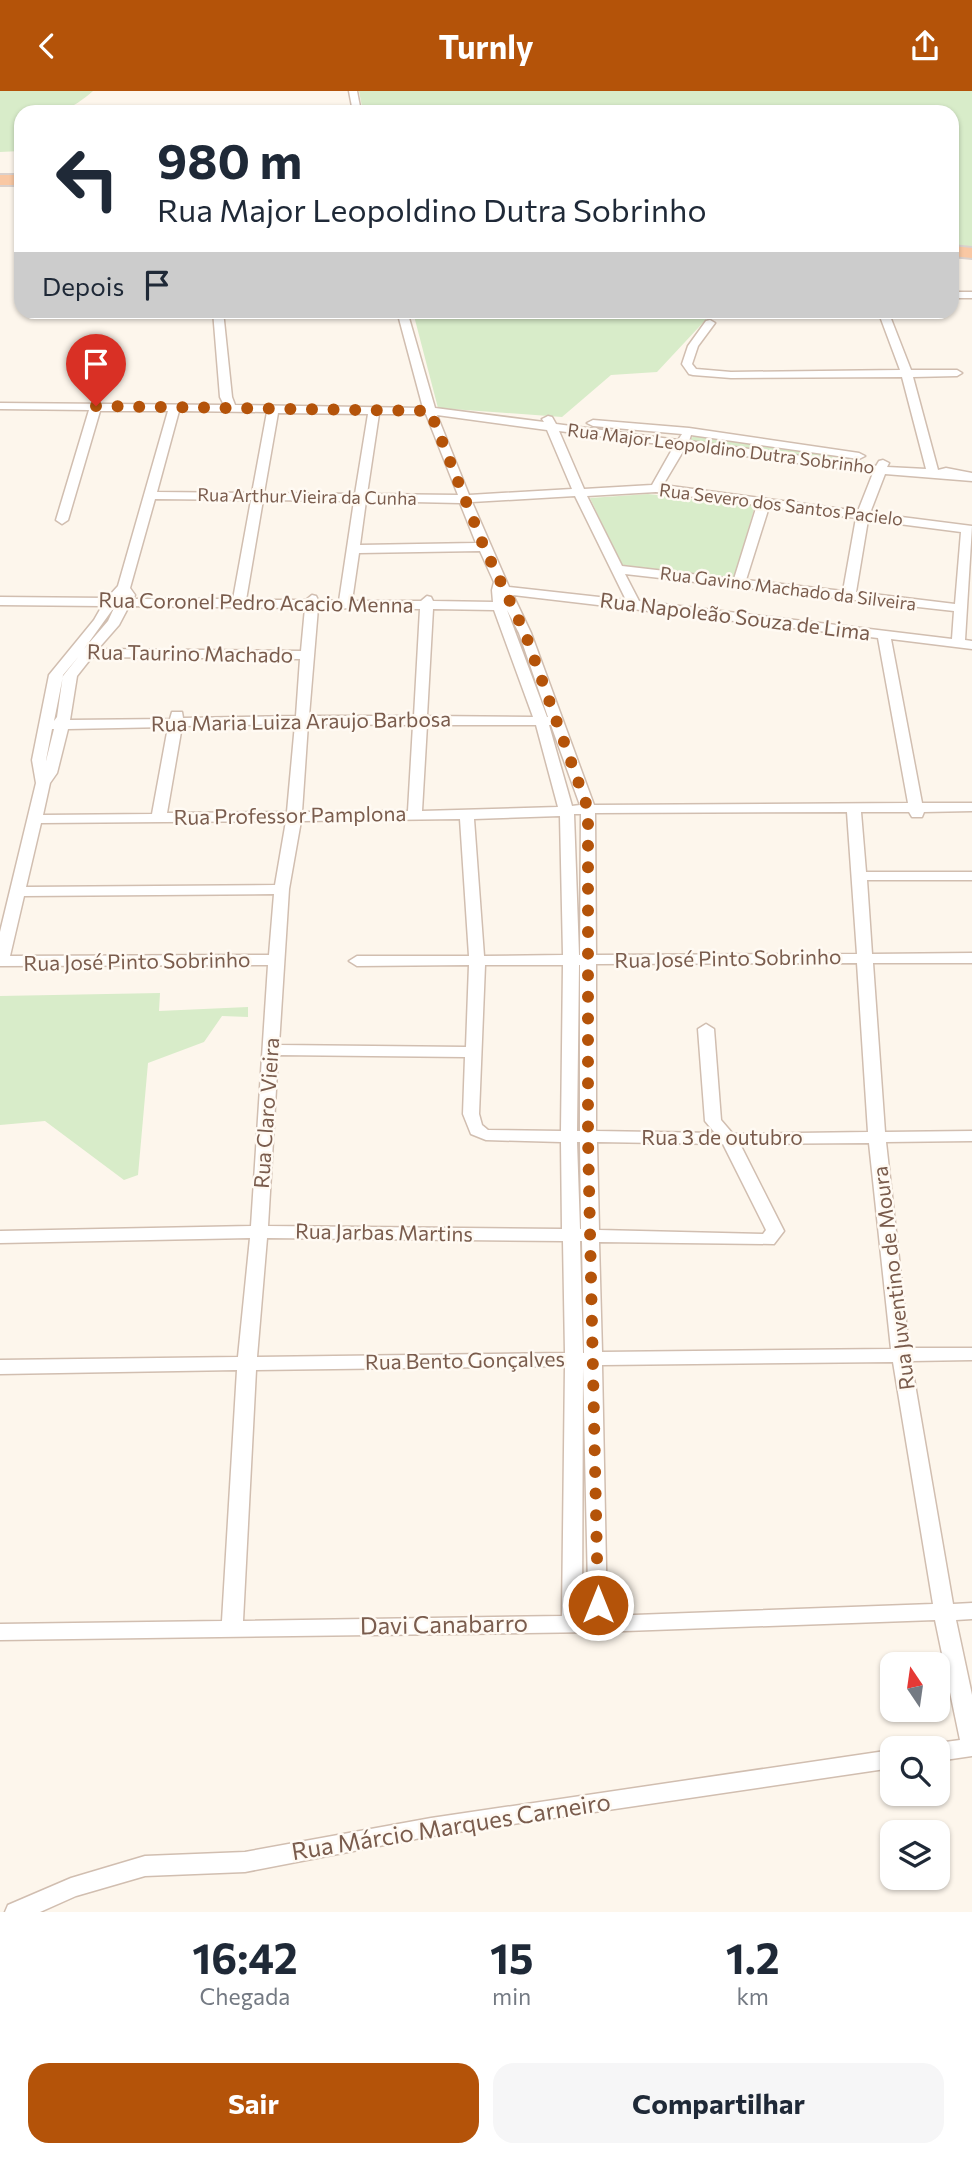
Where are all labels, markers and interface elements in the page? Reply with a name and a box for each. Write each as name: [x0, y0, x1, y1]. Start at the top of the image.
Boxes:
text: Turnly: [439, 26, 533, 66]
icon: back: [28, 27, 66, 65]
icon: share: [906, 27, 944, 65]
text: 980 m: [157, 129, 302, 189]
icon: left: [42, 133, 133, 224]
text: Rua Major Leopoldino Dutra Sobrinho: [157, 189, 707, 229]
icon: arrive: [138, 266, 176, 304]
text: Depois: [42, 270, 124, 301]
pin: [66, 334, 126, 406]
icon: arrive: [77, 345, 115, 383]
street label: Rua Major Leopoldino Dutra Sobrinho: [566, 418, 876, 478]
street label: Rua Severo dos Santos Pacielo: [658, 478, 904, 530]
street label: Rua Arthur Vieira da Cunha: [197, 483, 417, 509]
street label: Rua Gavino Machado da Silveira: [659, 561, 917, 615]
street label: Rua Coronel Pedro Acacio Menna: [98, 586, 414, 617]
street label: Rua Napoleão Souza de Lima: [599, 587, 872, 645]
street label: Rua Taurino Machado: [87, 638, 293, 667]
street label: Rua Maria Luiza Araujo Barbosa: [151, 705, 451, 736]
street label: Rua Professor Pamplona: [173, 800, 407, 829]
street label: Rua José Pinto Sobrinho: [614, 943, 842, 972]
street label: Rua José Pinto Sobrinho: [23, 946, 251, 975]
street label: Rua Claro Vieira: [248, 1036, 283, 1189]
street label: Rua 3 de outubro: [641, 1124, 803, 1149]
street label: Rua Juventino de Moura: [866, 1165, 919, 1392]
street label: Rua Jarbas Martins: [295, 1217, 473, 1246]
street label: Rua Bento Gonçalves: [365, 1345, 565, 1374]
position arrow: [561, 1568, 635, 1642]
street label: Davi Canabarro: [360, 1608, 528, 1639]
north arrow: [880, 1652, 950, 1722]
map controls: [880, 1652, 950, 1890]
button: search: [880, 1736, 950, 1806]
street label: Rua Márcio Marques Carneiro: [289, 1786, 612, 1865]
button: layers: [880, 1820, 950, 1890]
text: 16:42: [192, 1931, 298, 1983]
text: 15: [490, 1931, 533, 1983]
text: 1.2: [726, 1931, 780, 1983]
text: Chegada: [200, 1982, 290, 2010]
text: min: [492, 1982, 531, 2010]
text: km: [736, 1982, 769, 2010]
button: Sair: [28, 2063, 479, 2143]
button: Compartilhar: [493, 2063, 944, 2143]

